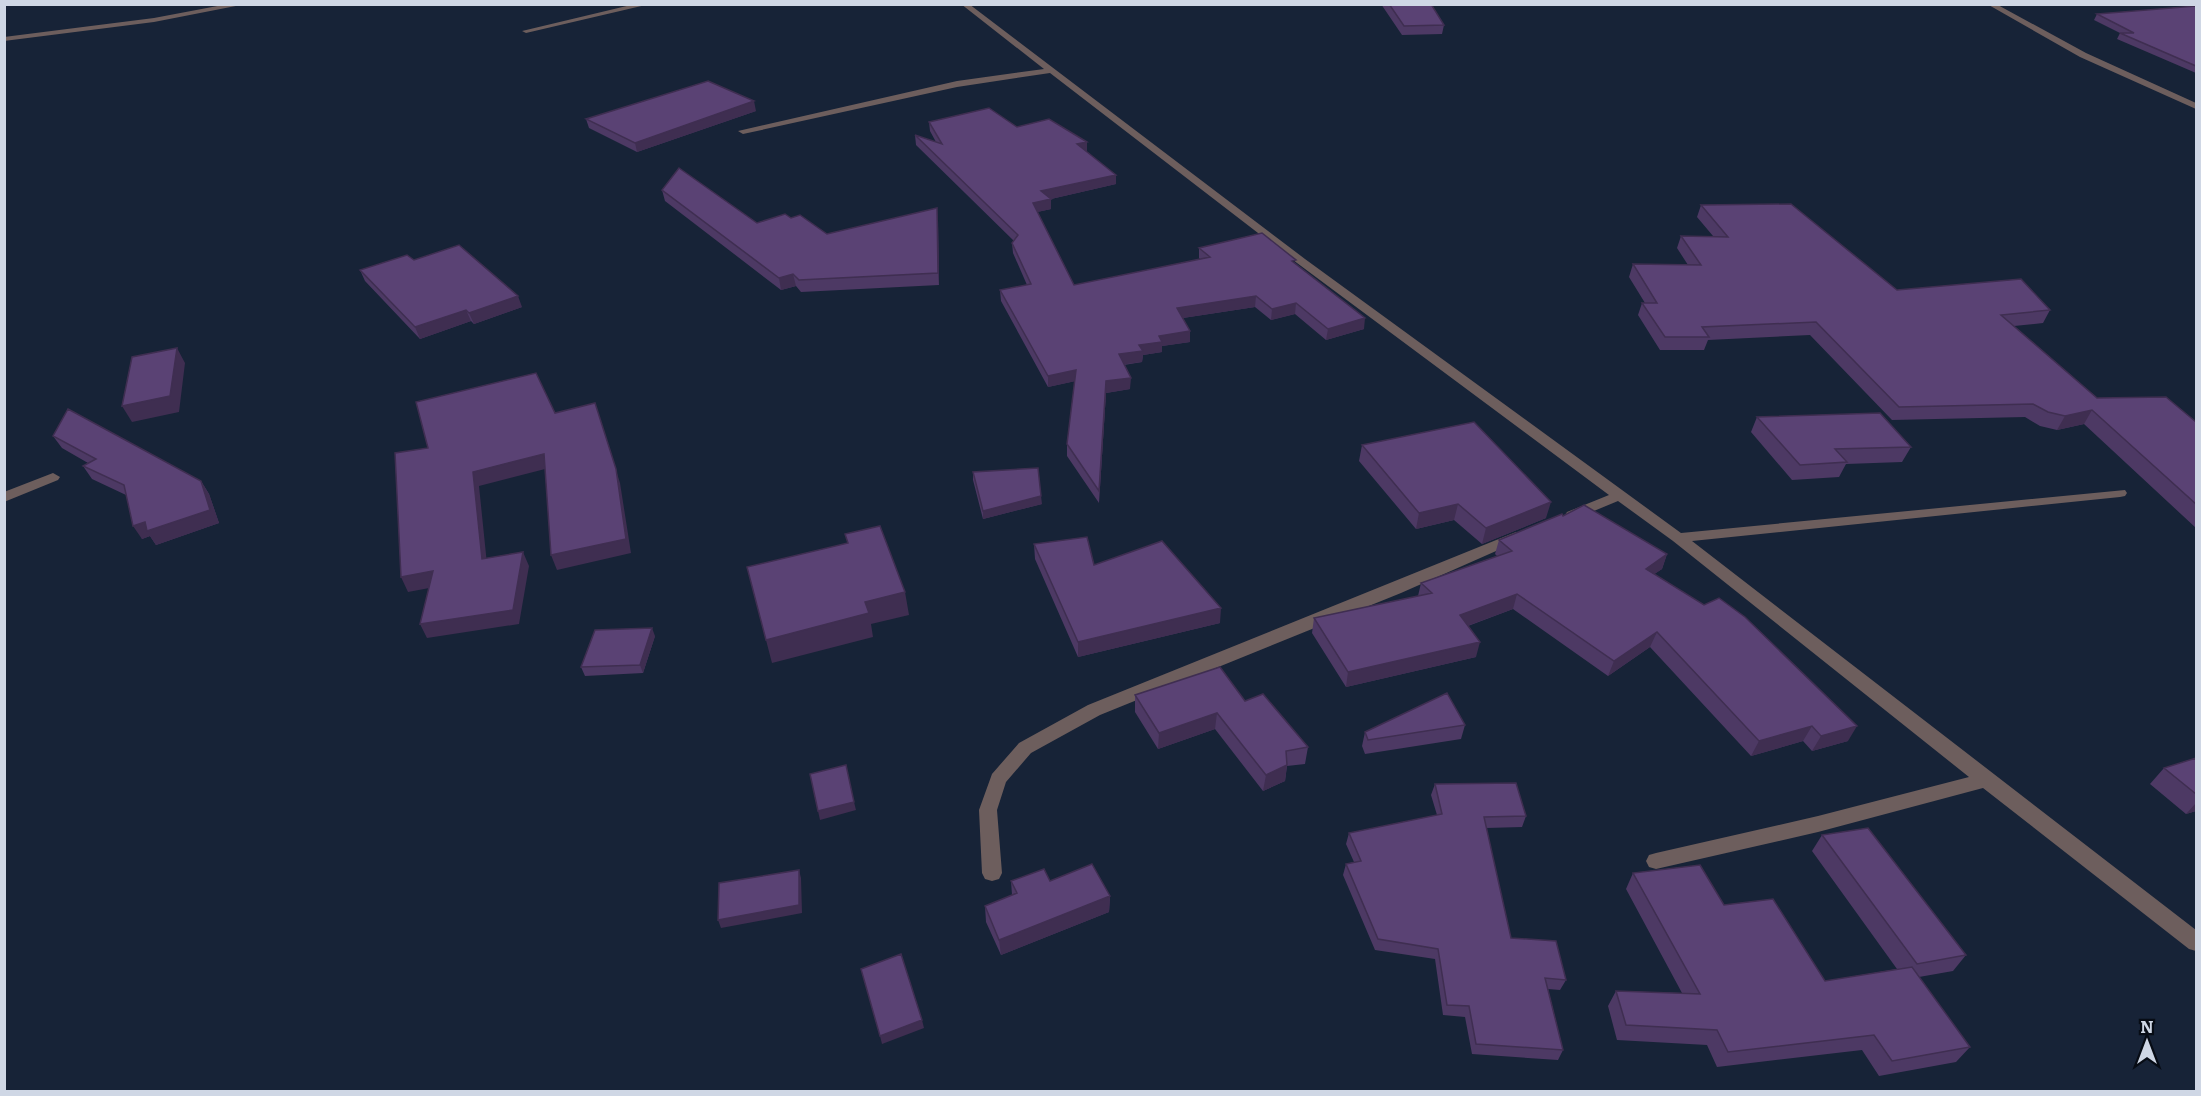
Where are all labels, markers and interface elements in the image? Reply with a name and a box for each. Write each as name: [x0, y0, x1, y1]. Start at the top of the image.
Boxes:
north arrow: [2117, 1012, 2177, 1072]
text: N: [2140, 1014, 2154, 1038]

